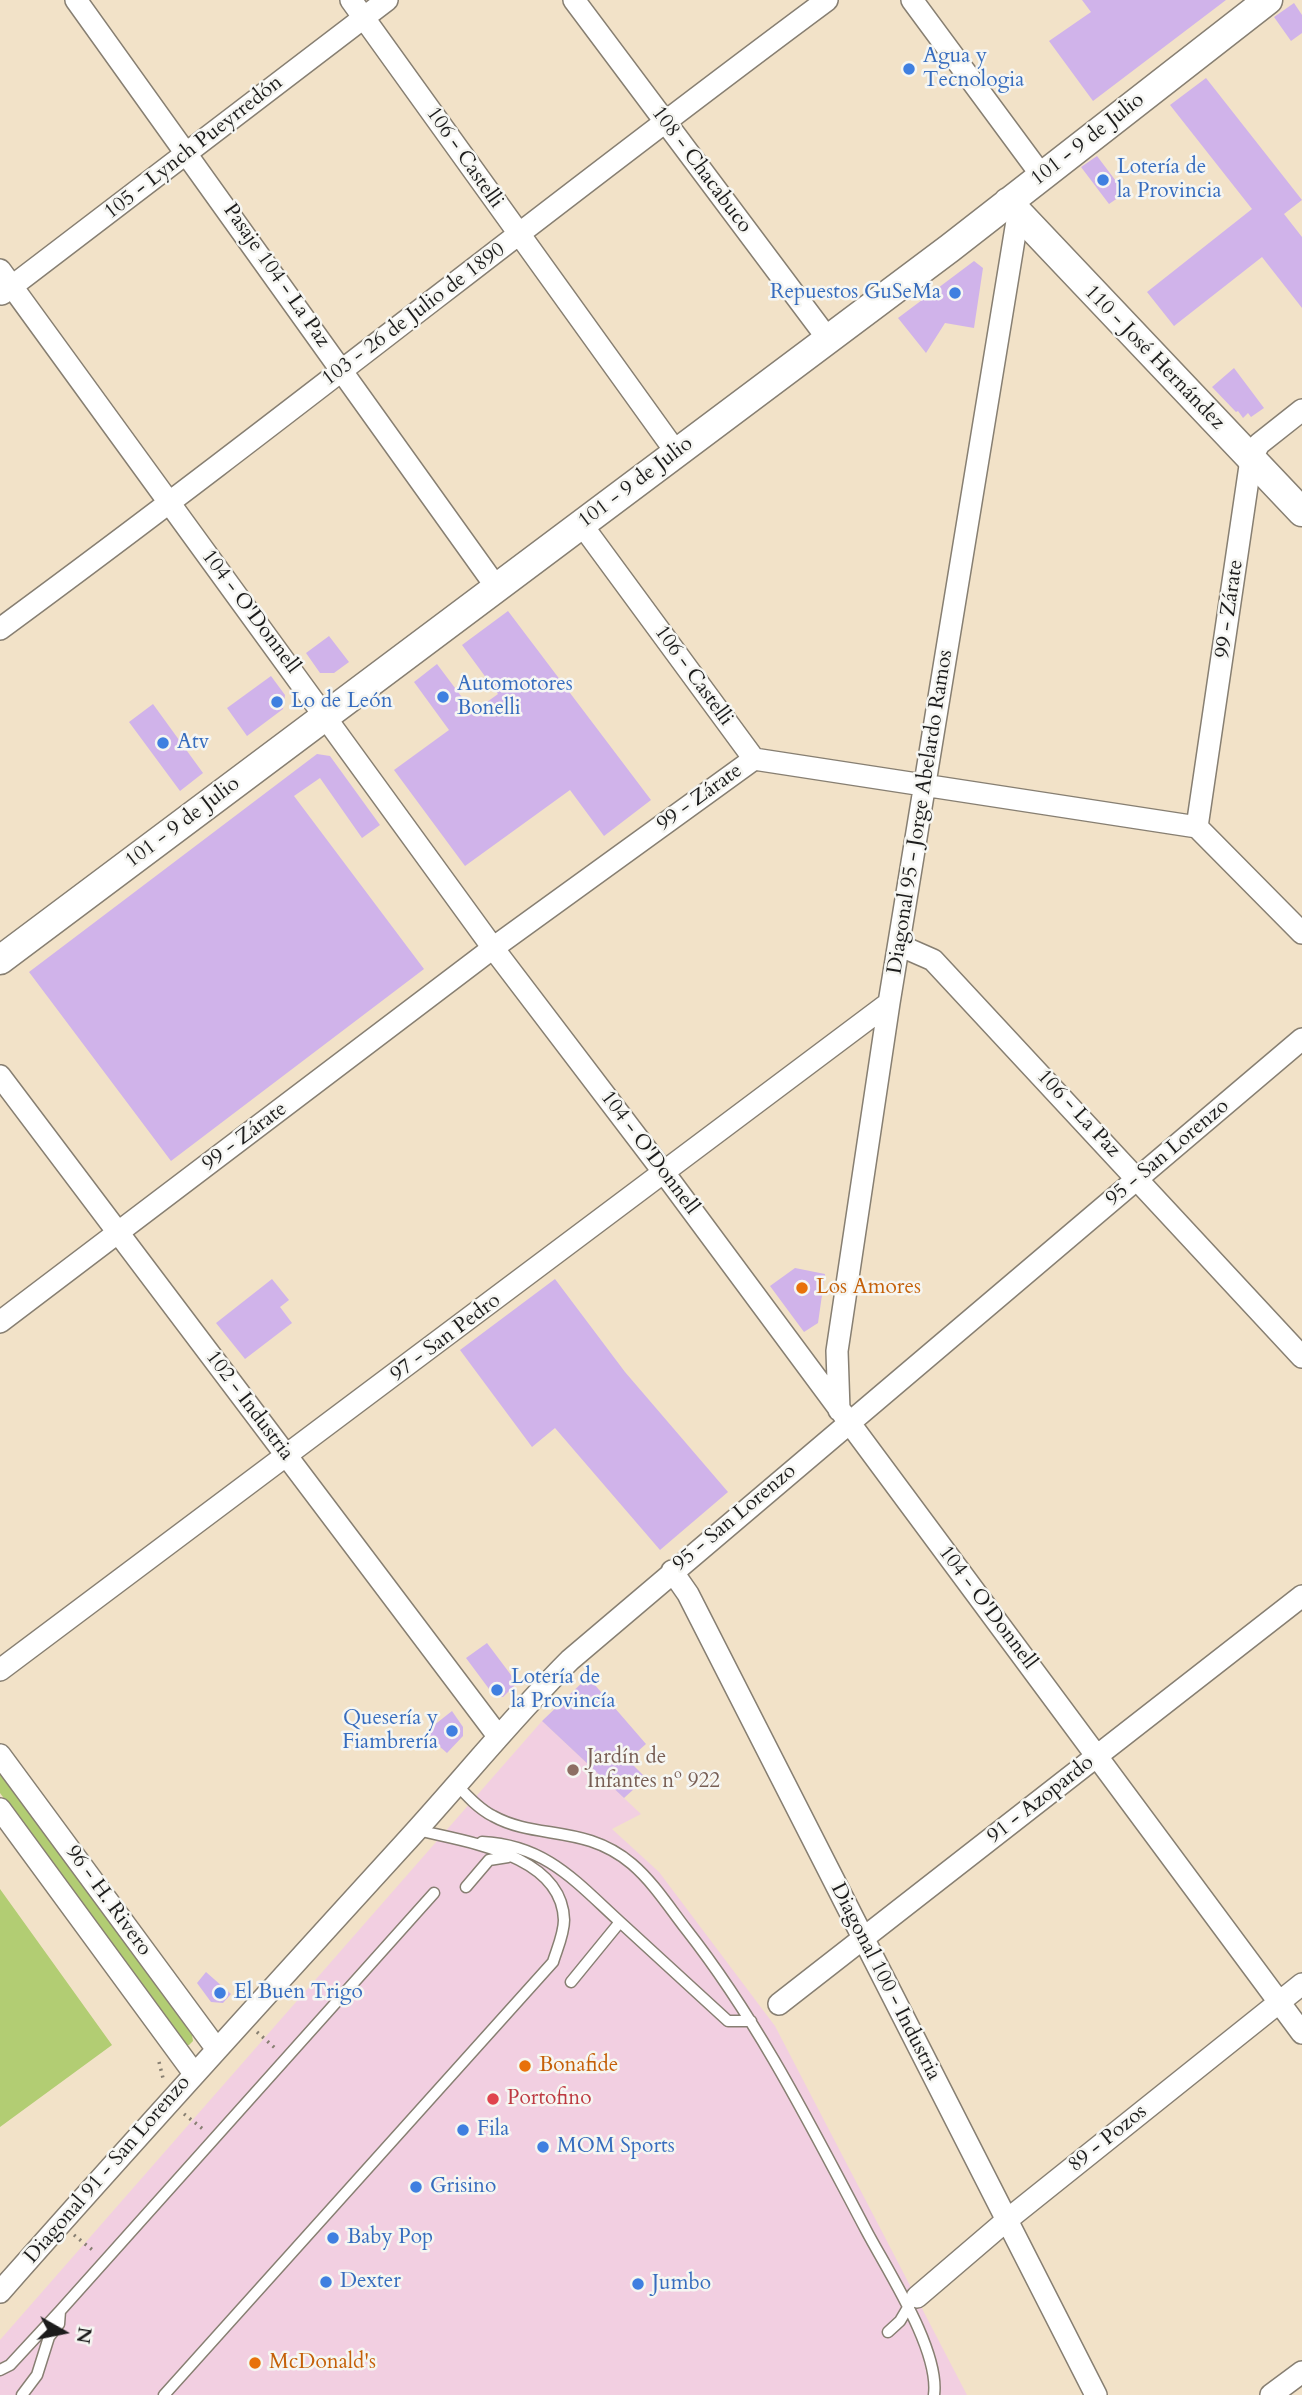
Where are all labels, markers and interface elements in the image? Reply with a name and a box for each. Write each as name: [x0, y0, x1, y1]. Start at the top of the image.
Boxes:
place label: Agua y Tecnologia: [923, 44, 1024, 94]
marker: Agua y Tecnologia: [901, 61, 917, 77]
street label: 105 - Lynch Pueyrredón: [100, 71, 288, 225]
street label: 101 - 9 de Julio: [1026, 88, 1150, 192]
street label: 108 - Chacabuco: [645, 102, 757, 238]
street label: 106 - Castelli: [420, 103, 508, 213]
place label: Lotería de la Provincia: [1117, 155, 1222, 205]
marker: Lotería de la Provincia: [1095, 172, 1111, 188]
street label: Pasaje 104 - La Paz: [217, 199, 335, 353]
street label: 103 - 26 de Julio de 1890: [318, 238, 510, 392]
place label: Repuestos GuSeMa: [770, 280, 941, 306]
street label: 110 - José Hernández: [1078, 280, 1230, 436]
marker: Repuestos GuSeMa: [947, 285, 963, 301]
street label: 101 - 9 de Julio: [574, 432, 698, 534]
street label: 104 - O'Donnell: [195, 545, 305, 679]
street label: 99 - Zárate: [1211, 558, 1249, 660]
street label: 106 - Castelli: [648, 621, 738, 731]
street label: Diagonal 95 - Jorge Abelardo Ramos: [883, 648, 959, 976]
place label: Automotores Bonelli: [457, 672, 573, 722]
place label: Lo de León: [291, 689, 393, 715]
marker: Automotores Bonelli: [435, 689, 451, 705]
marker: Lo de León: [269, 694, 285, 710]
place label: Atv: [177, 730, 209, 756]
marker: Atv: [155, 735, 171, 751]
street label: 99 - Zárate: [653, 759, 747, 837]
street label: 101 - 9 de Julio: [121, 772, 245, 874]
street label: 106 - La Paz: [1031, 1065, 1125, 1163]
street label: 104 - O'Donnell: [594, 1086, 704, 1220]
street label: 95 - San Lorenzo: [1101, 1094, 1235, 1212]
street label: 99 - Zárate: [198, 1097, 292, 1177]
place label: Los Amores: [816, 1275, 921, 1301]
marker: Los Amores: [794, 1280, 810, 1296]
street label: 97 - San Pedro: [386, 1288, 506, 1388]
street label: 102 - Industria: [200, 1346, 298, 1466]
street label: 95 - San Lorenzo: [668, 1459, 802, 1577]
street label: 104 - O'Donnell: [932, 1541, 1042, 1675]
place label: Lotería de la Provincía: [511, 1665, 616, 1715]
marker: Lotería de la Provincía: [489, 1682, 505, 1698]
place label: Quesería y Fiambrería: [342, 1706, 438, 1756]
marker: Quesería y Fiambrería: [444, 1723, 460, 1739]
place label: Jardín de Infantes nº 922: [587, 1745, 720, 1795]
street label: 91 - Azopardo: [983, 1751, 1099, 1849]
marker: Jardín de Infantes nº 922: [565, 1762, 581, 1778]
street label: 96 - H. Rivero: [60, 1841, 156, 1961]
street label: Diagonal 100 - Industria: [824, 1879, 946, 2085]
place label: El Buen Trigo: [234, 1980, 363, 2006]
marker: El Buen Trigo: [212, 1985, 228, 2001]
place label: Bonafide: [539, 2053, 618, 2079]
marker: Bonafide: [517, 2058, 533, 2074]
street label: Diagonal 91 - San Lorenzo: [20, 2071, 196, 2269]
place label: Portofino: [507, 2086, 592, 2112]
marker: Portofino: [485, 2091, 501, 2107]
street label: 89 - Pozos: [1064, 2100, 1152, 2178]
place label: Fila: [477, 2117, 509, 2143]
marker: Fila: [455, 2122, 471, 2138]
place label: MOM Sports: [557, 2134, 675, 2160]
marker: MOM Sports: [535, 2139, 551, 2155]
place label: Grisino: [430, 2174, 496, 2200]
marker: Grisino: [408, 2179, 424, 2195]
place label: Baby Pop: [347, 2225, 433, 2251]
marker: Baby Pop: [325, 2230, 341, 2246]
place label: Dexter: [340, 2269, 401, 2295]
place label: Jumbo: [652, 2271, 711, 2297]
marker: Dexter: [318, 2274, 334, 2290]
marker: Jumbo: [630, 2276, 646, 2292]
north arrow: [28, 2297, 98, 2367]
text: N: [70, 2325, 98, 2345]
place label: McDonald's: [269, 2350, 376, 2376]
marker: McDonald's: [247, 2355, 263, 2371]

